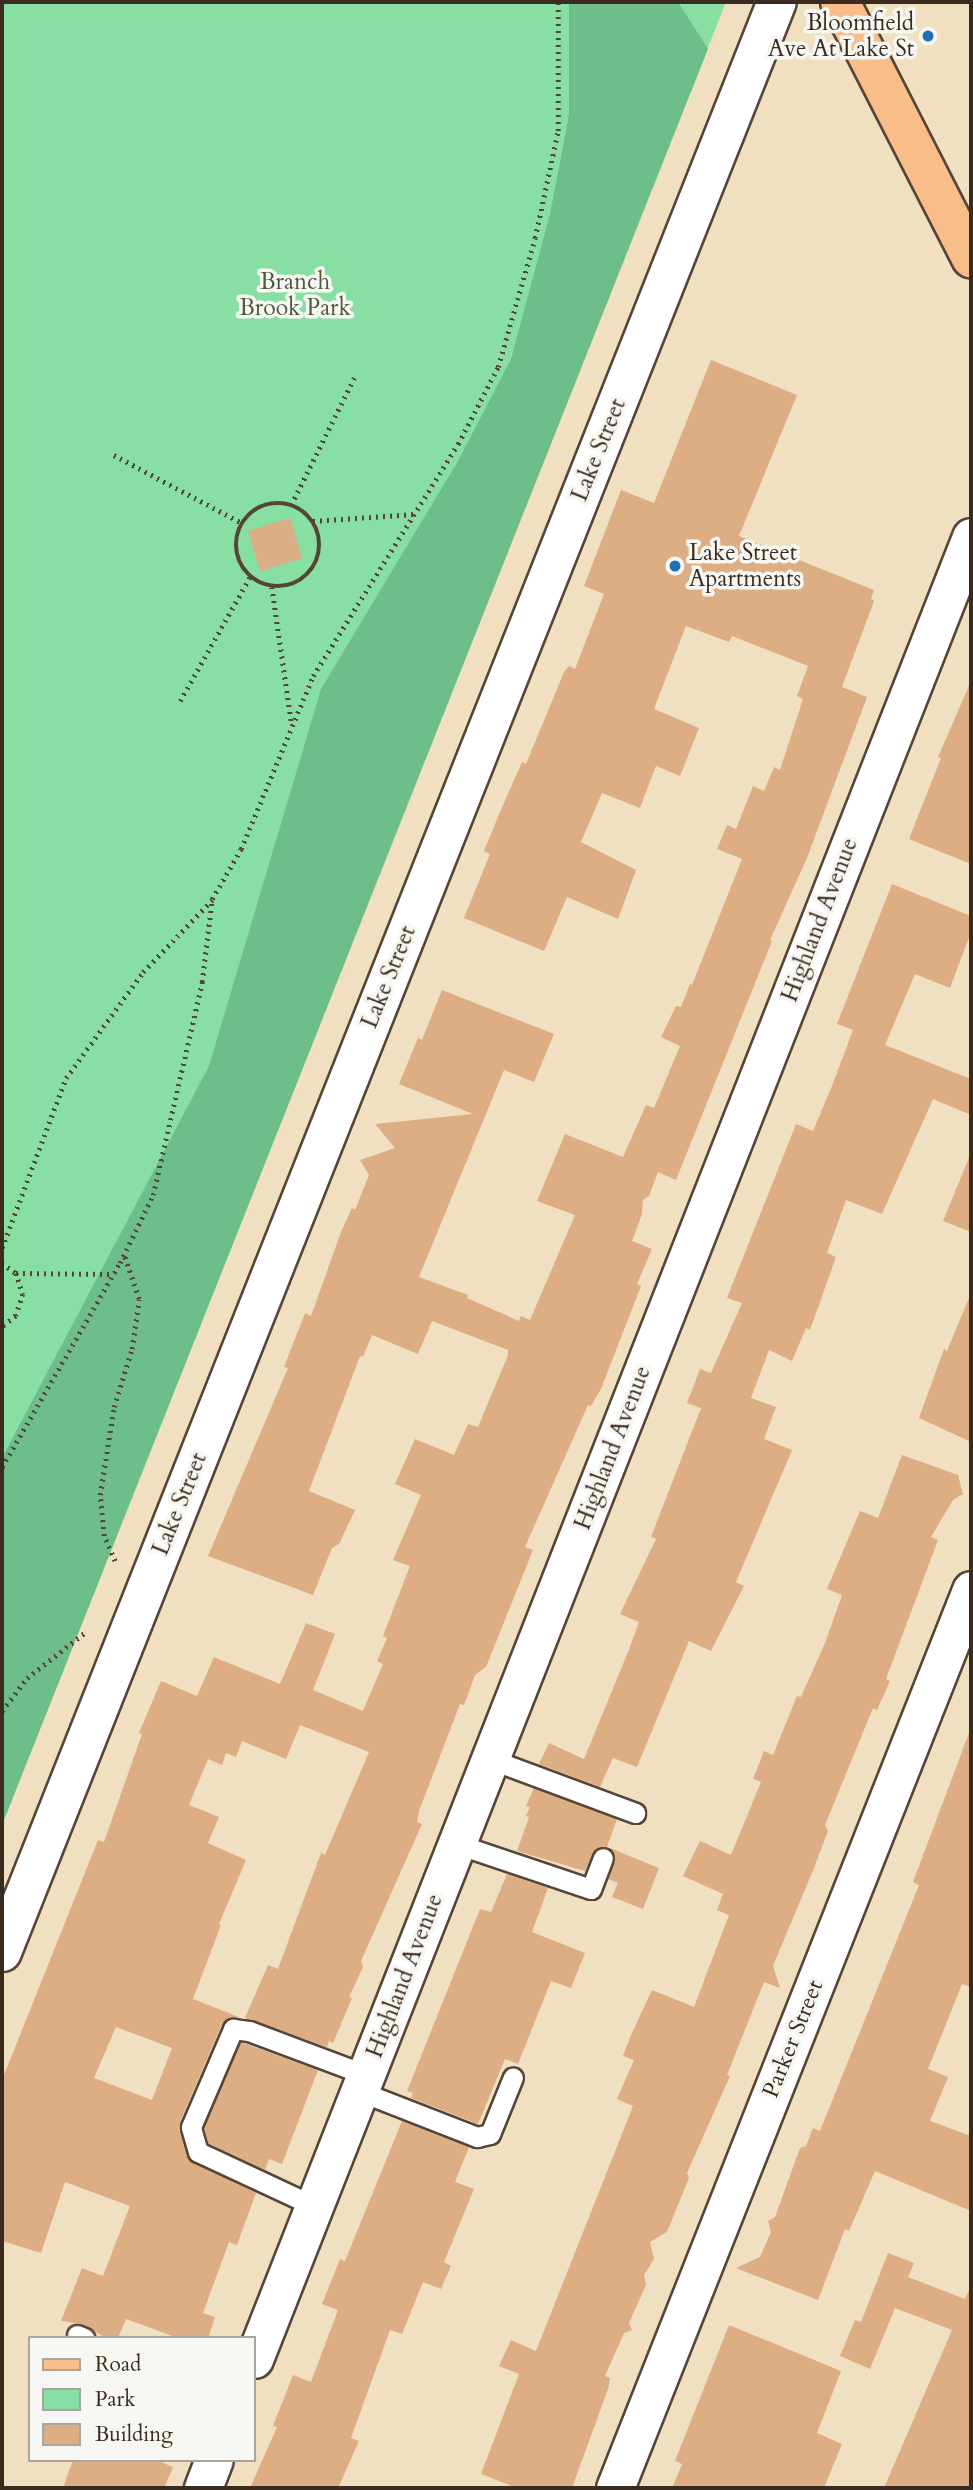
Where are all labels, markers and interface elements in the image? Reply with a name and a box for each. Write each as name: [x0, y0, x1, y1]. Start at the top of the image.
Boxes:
place label: Bloomfield Ave At Lake St: [768, 9, 914, 63]
marker: Bloomfield Ave At Lake St: [920, 28, 936, 44]
park label: Branch Brook Park: [239, 268, 351, 322]
street label: Lake Street: [566, 395, 632, 505]
place label: Lake Street Apartments: [689, 539, 801, 593]
marker: Lake Street Apartments: [667, 558, 683, 574]
street label: Highland Avenue: [776, 834, 864, 1006]
street label: Lake Street: [356, 922, 422, 1032]
street label: Highland Avenue: [569, 1362, 657, 1534]
street label: Lake Street: [147, 1449, 213, 1559]
street label: Highland Avenue: [361, 1890, 449, 2062]
street label: Parker Street: [757, 1976, 829, 2102]
legend: [28, 2336, 256, 2462]
text: Road: [95, 2350, 141, 2379]
text: Park: [95, 2385, 135, 2414]
text: Building: [95, 2420, 173, 2449]

